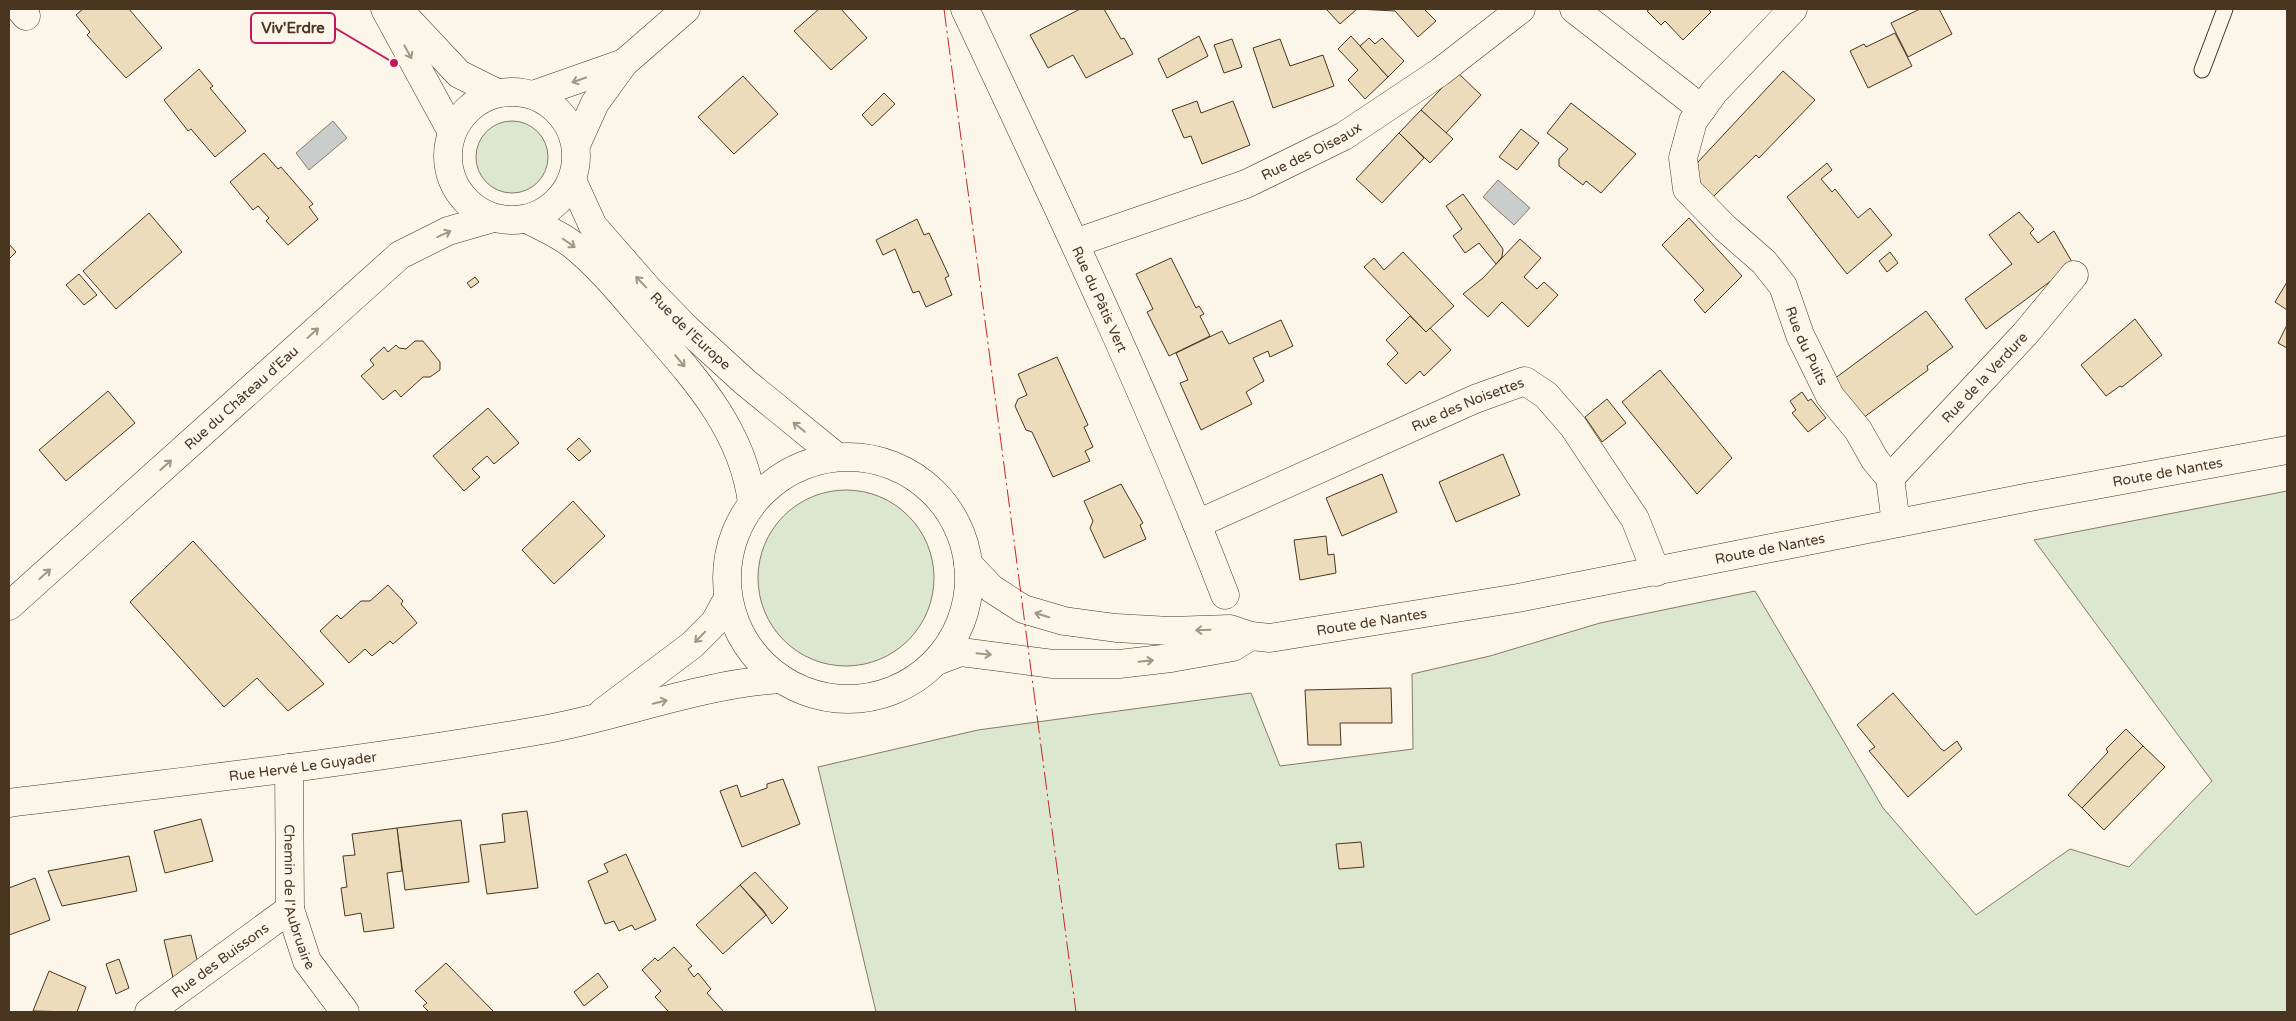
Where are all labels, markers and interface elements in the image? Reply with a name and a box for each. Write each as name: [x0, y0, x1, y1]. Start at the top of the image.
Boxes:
callout: Viv'Erdre: [251, 13, 335, 43]
text: Viv'Erdre: [261, 19, 325, 37]
one-way arrow: [403, 44, 413, 59]
one-way arrow: [571, 75, 587, 85]
street label: Rue des Oiseaux: [1258, 118, 1365, 184]
one-way arrow: [436, 228, 451, 238]
one-way arrow: [561, 238, 575, 248]
street label: Rue du Pâtis Vert: [1068, 243, 1131, 356]
one-way arrow: [635, 275, 647, 288]
street label: Rue de l'Europe: [647, 288, 734, 373]
street label: Rue du Puits: [1782, 304, 1832, 388]
one-way arrow: [306, 327, 319, 339]
street label: Rue de la Verdure: [1938, 328, 2031, 426]
street label: Rue du Château d'Eau: [181, 342, 302, 453]
one-way arrow: [674, 355, 685, 368]
street label: Rue des Noisettes: [1409, 374, 1526, 435]
one-way arrow: [793, 422, 806, 433]
street label: Route de Nantes: [2111, 453, 2224, 490]
one-way arrow: [159, 459, 172, 471]
street label: Route de Nantes: [1713, 529, 1827, 567]
one-way arrow: [39, 568, 52, 579]
street label: Route de Nantes: [1315, 604, 1428, 639]
one-way arrow: [1035, 609, 1051, 619]
one-way arrow: [1195, 625, 1212, 635]
one-way arrow: [694, 631, 706, 644]
one-way arrow: [976, 650, 992, 659]
one-way arrow: [1138, 656, 1154, 666]
one-way arrow: [652, 697, 668, 706]
street label: Rue Hervé Le Guyader: [228, 748, 378, 784]
street label: Chemin de l'Aubruaire: [281, 824, 319, 973]
street label: Rue des Buissons: [168, 919, 272, 1001]

